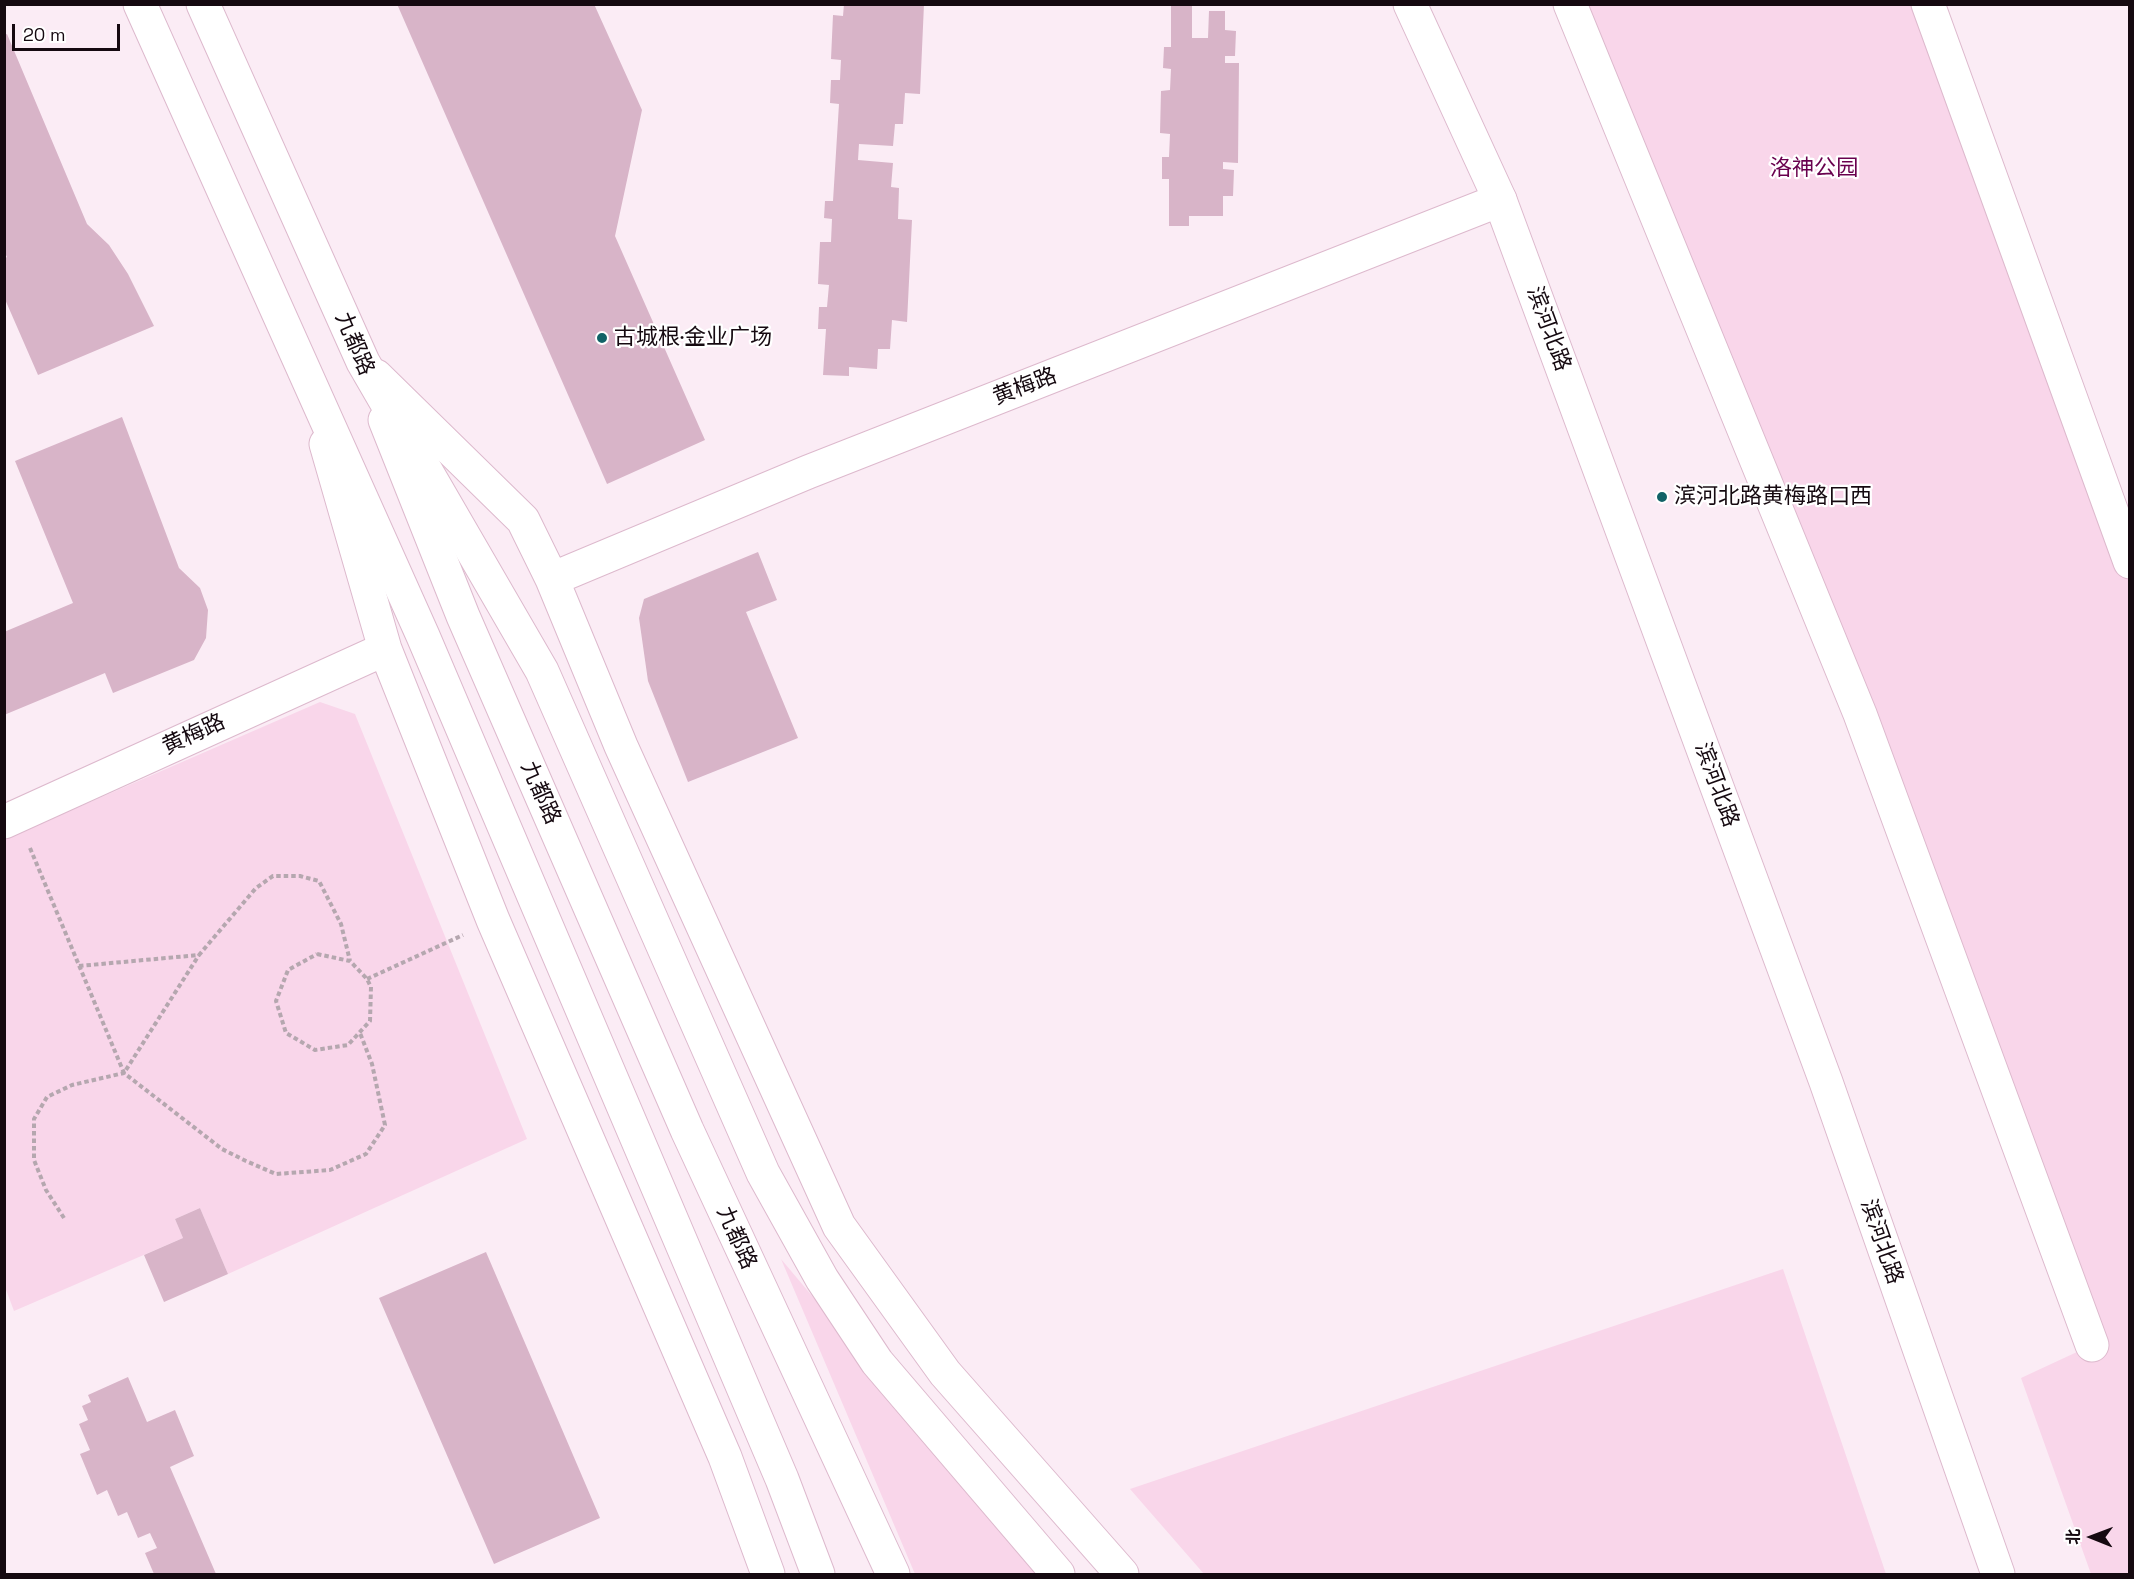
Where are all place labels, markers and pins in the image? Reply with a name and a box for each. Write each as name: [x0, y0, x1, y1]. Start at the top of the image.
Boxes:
place label: 古城根·金业广场: [614, 325, 772, 351]
marker: 古城根·金业广场: [595, 331, 609, 345]
place label: 滨河北路黄梅路口西: [1674, 484, 1872, 510]
marker: 滨河北路黄梅路口西: [1655, 490, 1669, 504]

